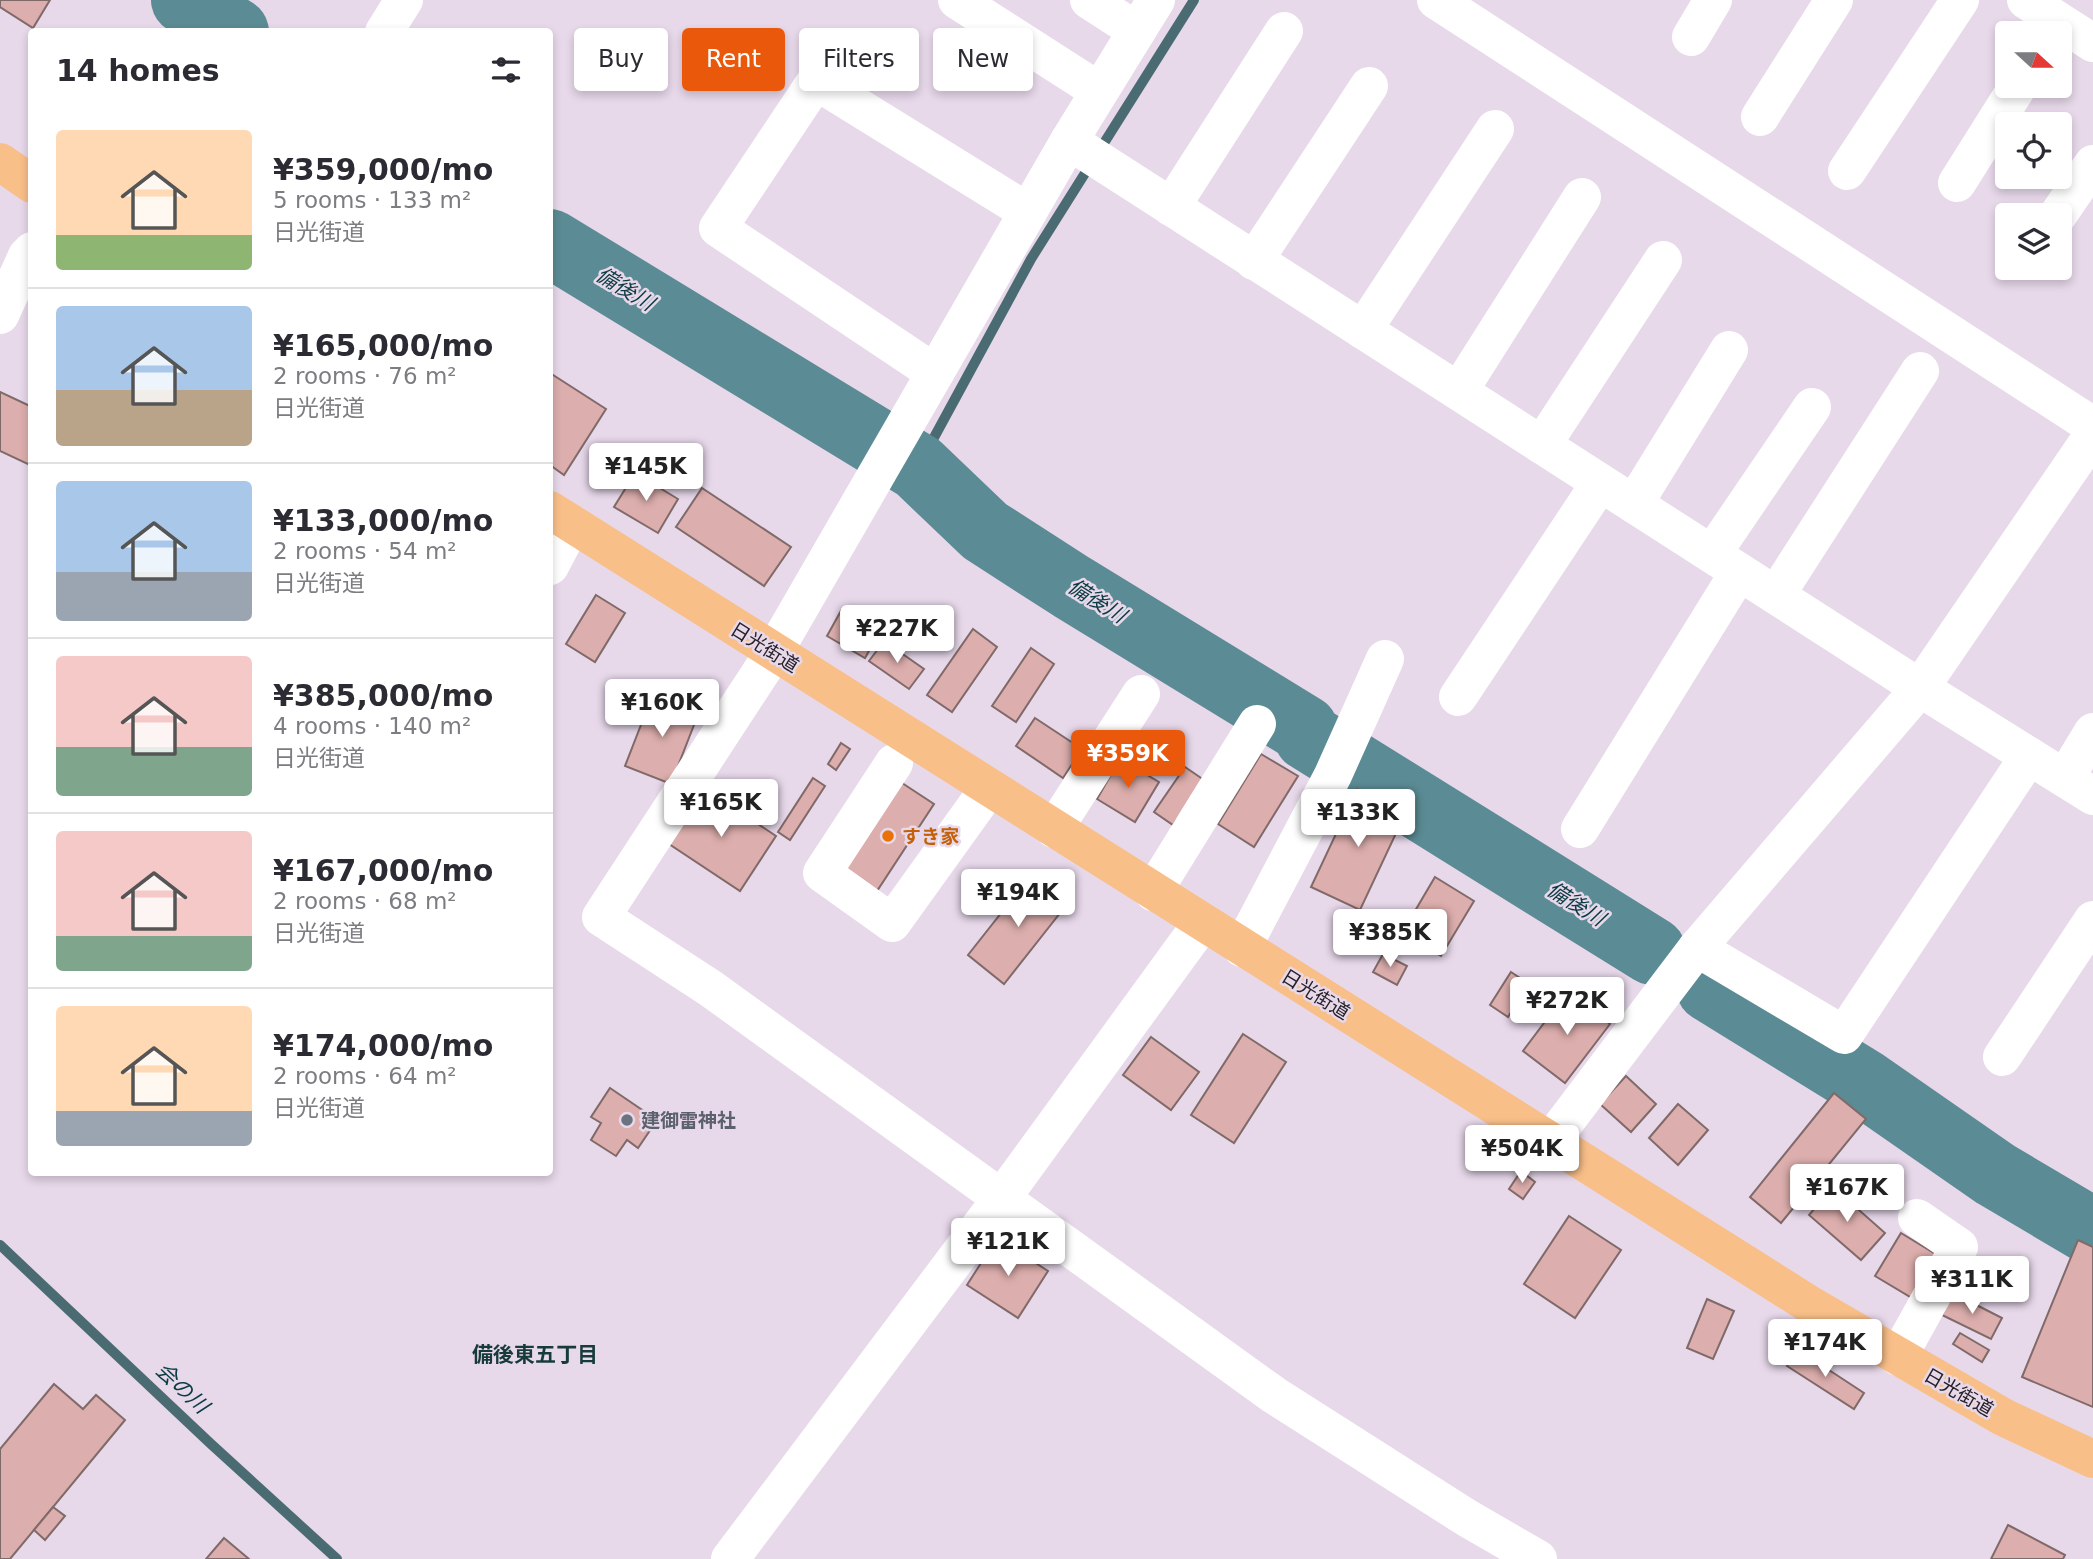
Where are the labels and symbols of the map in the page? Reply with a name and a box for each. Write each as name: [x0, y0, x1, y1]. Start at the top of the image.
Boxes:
north arrow: [1995, 21, 2072, 98]
water label: 備後川: [592, 262, 660, 317]
pin: ¥145K: [597, 444, 695, 503]
water label: 備後川: [1064, 574, 1132, 629]
pin: ¥227K: [848, 606, 946, 665]
street label: 日光街道: [727, 618, 803, 676]
pin: ¥160K: [613, 680, 711, 739]
pin: ¥359K: [1079, 730, 1177, 790]
pin: ¥165K: [672, 780, 770, 839]
pin: ¥133K: [1309, 790, 1407, 849]
place label: すき家: [902, 825, 959, 847]
marker: すき家: [880, 828, 896, 844]
pin: ¥194K: [969, 870, 1067, 929]
water label: 備後川: [1543, 877, 1611, 932]
pin: ¥385K: [1341, 909, 1439, 969]
street label: 日光街道: [1278, 965, 1354, 1023]
pin: ¥272K: [1518, 978, 1616, 1037]
place label: 建御雷神社: [641, 1109, 736, 1131]
marker: 建御雷神社: [619, 1112, 635, 1128]
pin: ¥504K: [1473, 1126, 1571, 1185]
pin: ¥167K: [1798, 1164, 1896, 1224]
pin: ¥121K: [959, 1218, 1057, 1278]
pin: ¥311K: [1923, 1256, 2021, 1316]
pin: ¥174K: [1776, 1320, 1874, 1379]
district label: 備後東五丁目: [472, 1343, 598, 1367]
water label: 会の川: [151, 1358, 215, 1420]
street label: 日光街道: [1921, 1363, 1997, 1421]

